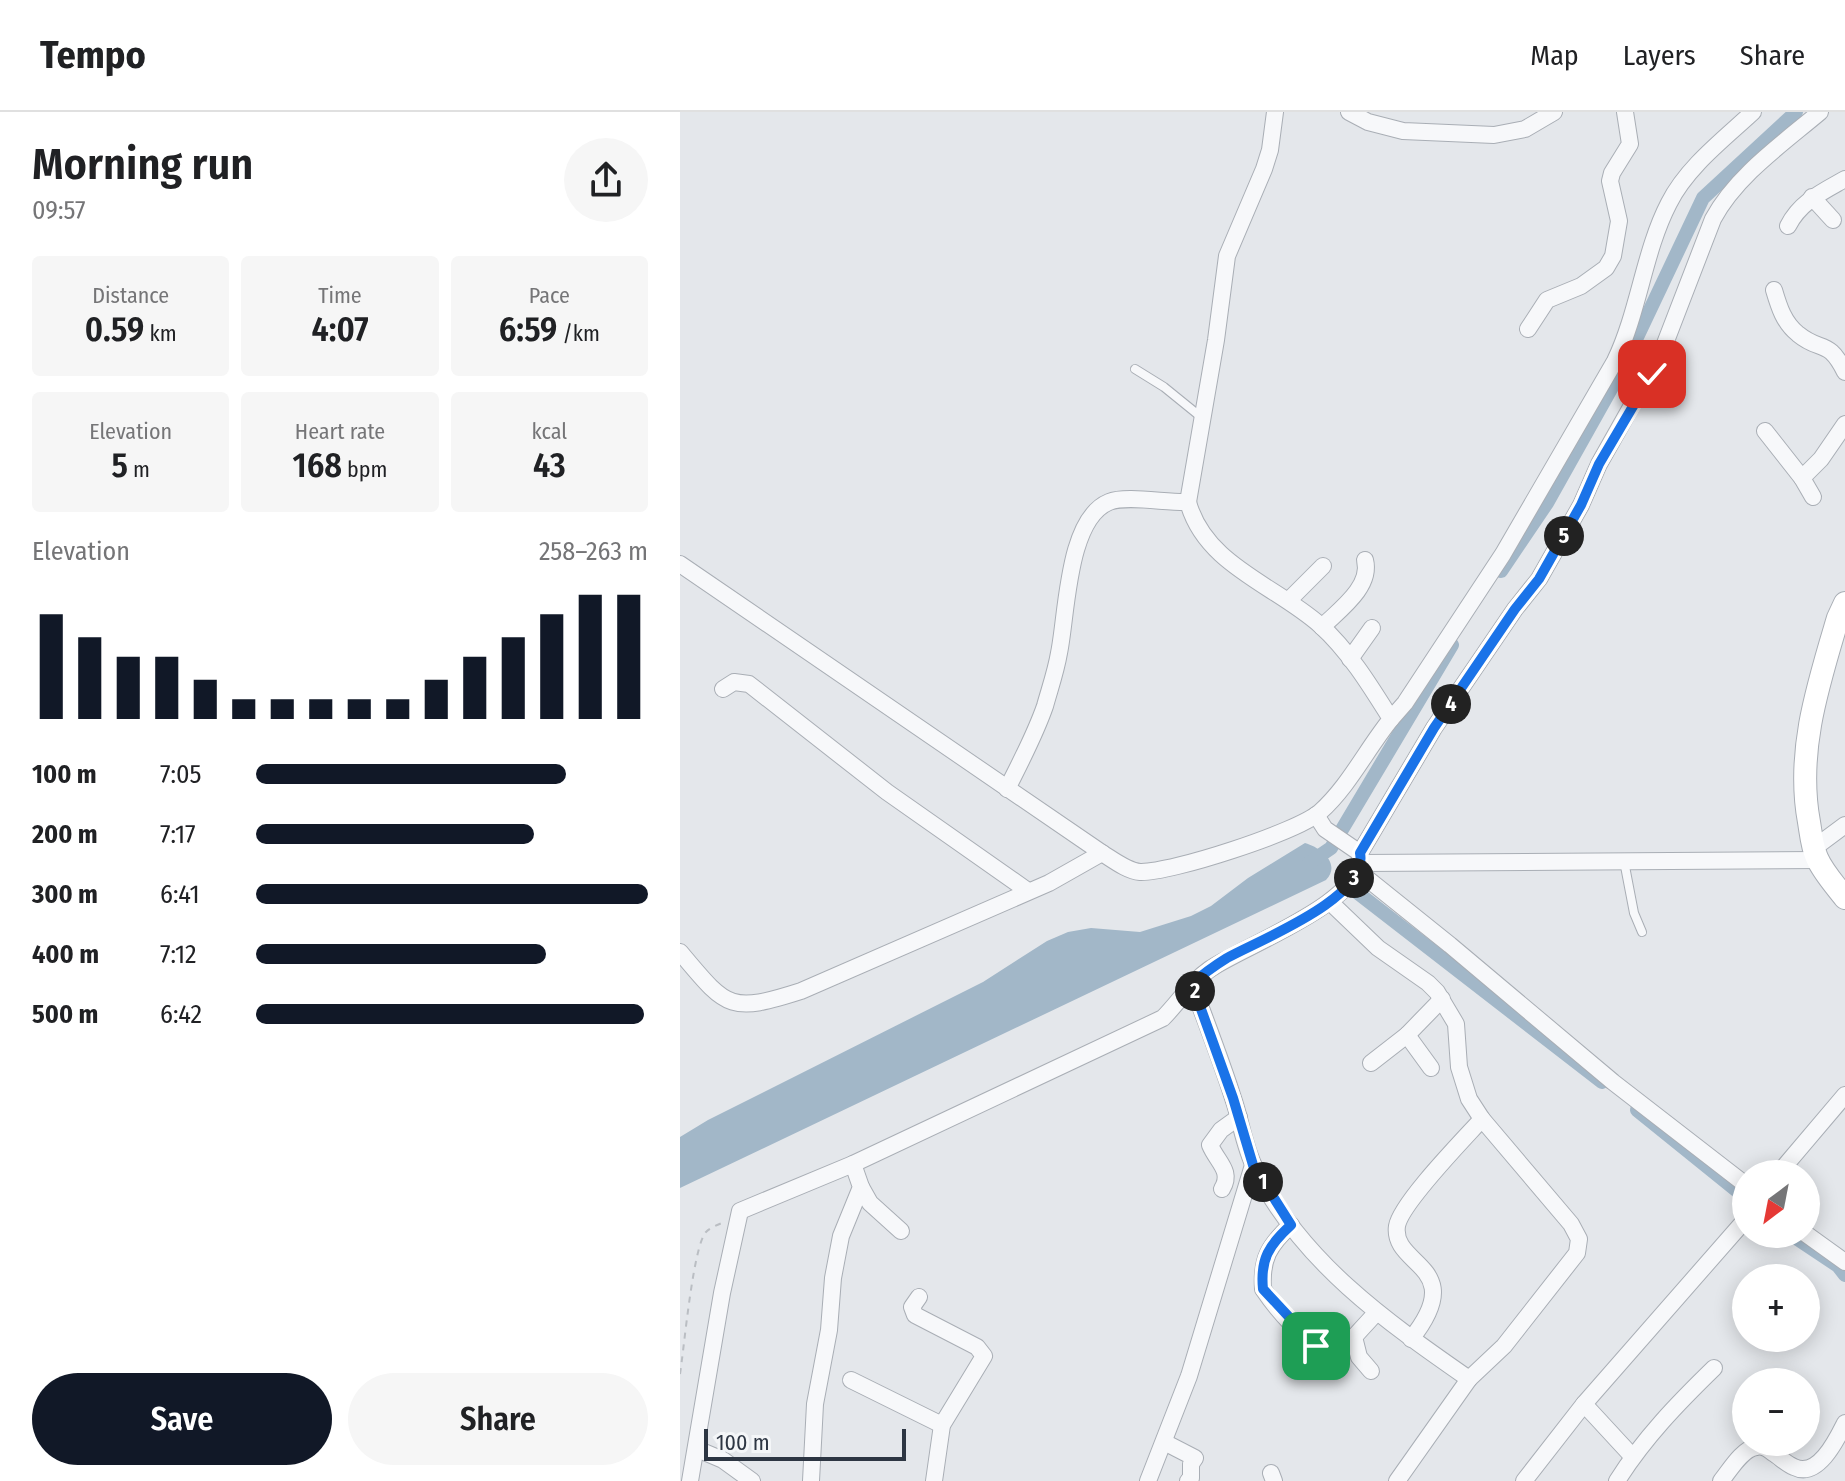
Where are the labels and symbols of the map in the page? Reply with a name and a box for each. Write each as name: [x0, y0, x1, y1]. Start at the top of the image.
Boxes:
pin: [1618, 340, 1686, 408]
pin: 5: [1544, 516, 1584, 556]
pin: 4: [1431, 684, 1471, 724]
pin: 3: [1334, 858, 1374, 898]
pin: 2: [1175, 971, 1215, 1011]
north arrow: [1732, 1160, 1820, 1248]
pin: 1: [1243, 1162, 1283, 1202]
pin: [1282, 1312, 1350, 1380]
scale bar: [704, 1425, 906, 1461]

